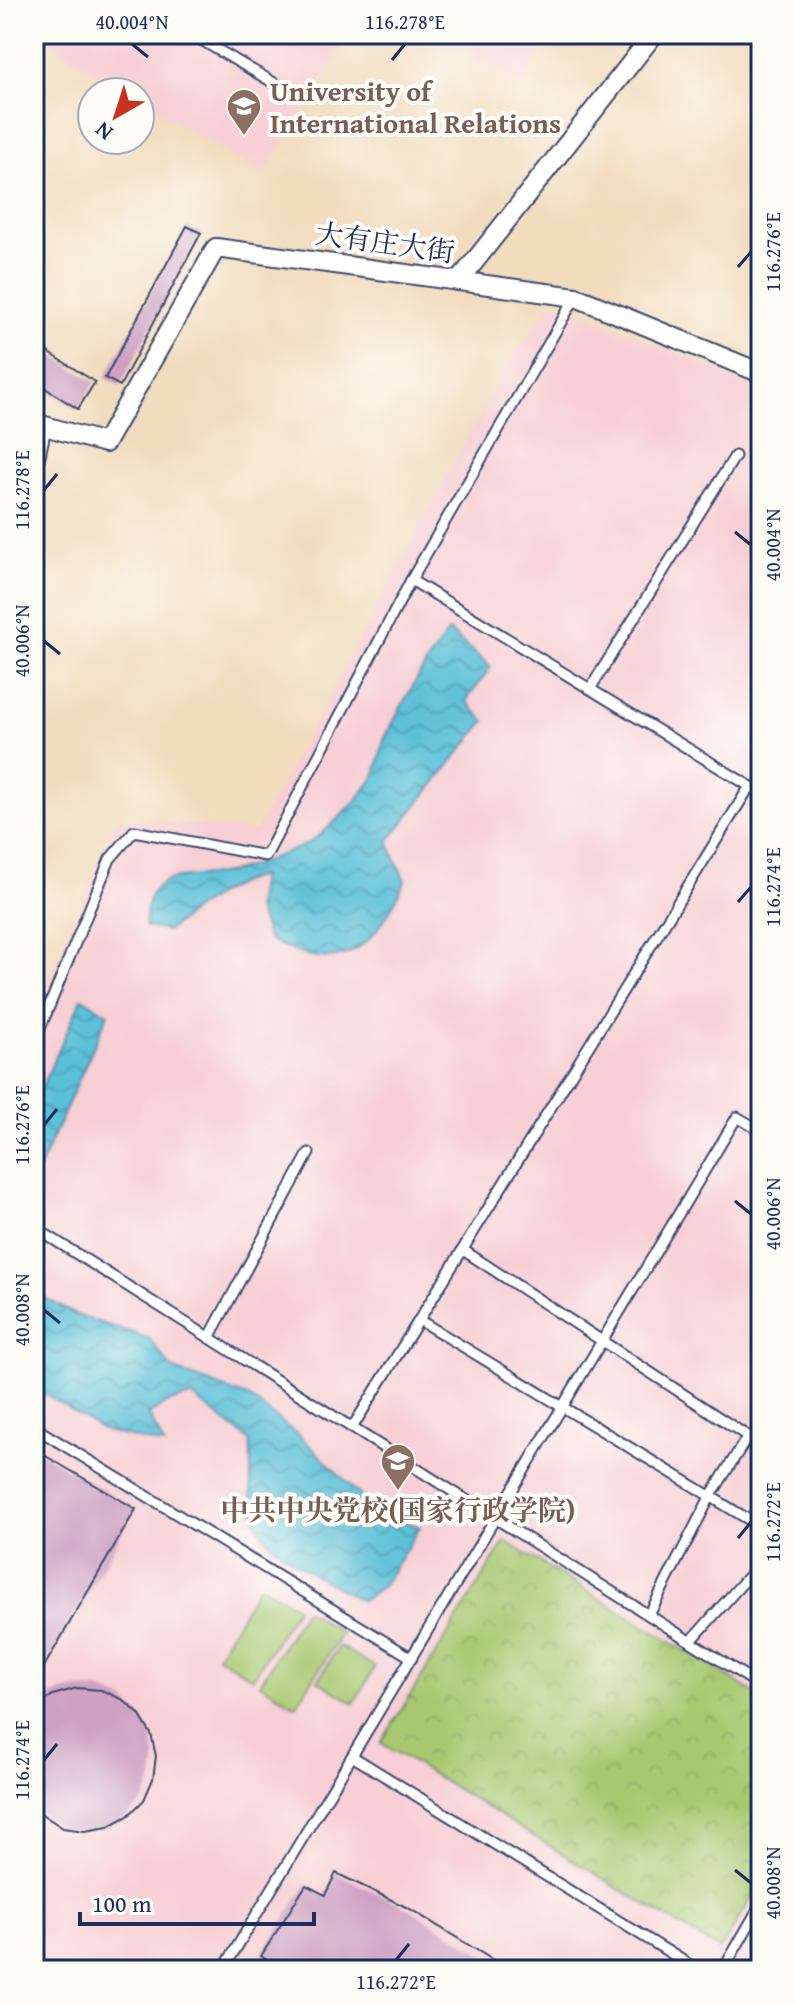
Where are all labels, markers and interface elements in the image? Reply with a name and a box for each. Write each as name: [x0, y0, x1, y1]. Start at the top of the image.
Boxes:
text: 40.004°N: [95, 7, 169, 36]
text: 116.278°E: [365, 7, 445, 36]
place label: University of International Relations: [270, 70, 561, 143]
north arrow: [76, 76, 156, 156]
school or university icon: University of International Relations: [225, 87, 263, 137]
text: N: [87, 114, 119, 149]
street label: 大有庄大街: [313, 212, 457, 272]
text: 116.276°E: [758, 212, 787, 292]
text: 116.278°E: [7, 450, 36, 530]
text: 40.004°N: [758, 508, 787, 582]
text: 40.006°N: [7, 604, 36, 678]
text: 116.274°E: [758, 847, 787, 927]
text: 116.276°E: [7, 1085, 36, 1165]
text: 40.006°N: [758, 1177, 787, 1251]
text: 40.008°N: [7, 1273, 36, 1347]
school or university icon: 中共中央党校(国家行政学院): [379, 1442, 417, 1492]
text: 116.272°E: [758, 1482, 787, 1562]
place label: 中共中央党校(国家行政学院): [221, 1489, 575, 1530]
text: 116.274°E: [7, 1720, 36, 1800]
text: 40.008°N: [758, 1846, 787, 1920]
scale bar: [80, 1876, 314, 1926]
text: 100 m: [92, 1886, 152, 1921]
text: 116.272°E: [356, 1967, 436, 1996]

